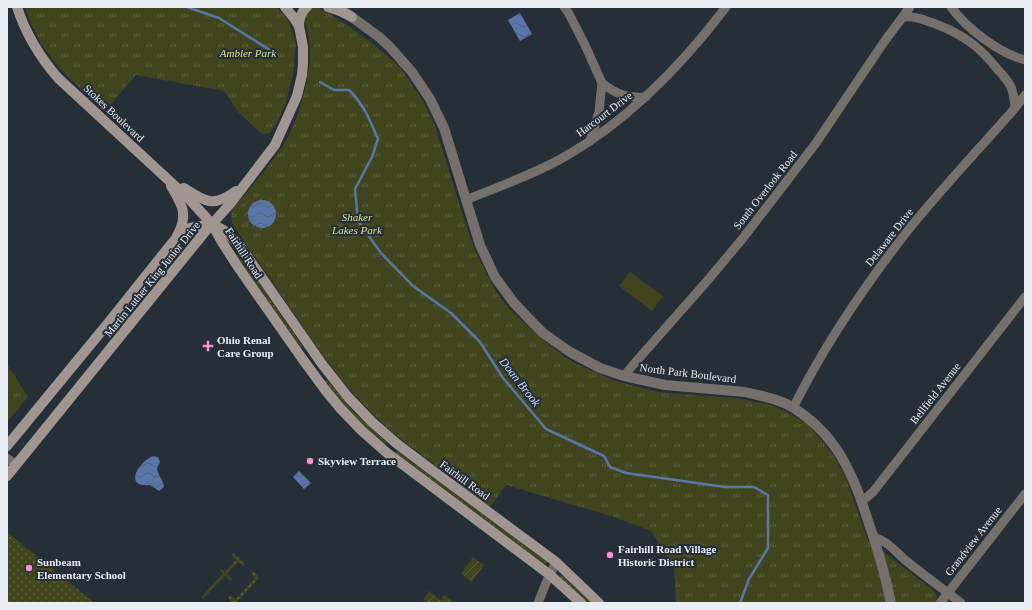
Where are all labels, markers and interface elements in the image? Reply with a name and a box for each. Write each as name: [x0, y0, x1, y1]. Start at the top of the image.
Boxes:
park label: Ambler Park: [219, 47, 277, 59]
street label: Stokes Boulevard: [81, 82, 147, 144]
street label: Harcourt Drive: [574, 89, 634, 139]
street label: South Overlook Road: [731, 148, 800, 232]
street label: Delaware Drive: [863, 206, 915, 268]
park label: Shaker Lakes Park: [331, 211, 383, 236]
street label: Martin Luther King Junior Drive: [102, 219, 202, 339]
street label: Fairhill Road: [223, 225, 265, 281]
place label: Ohio Renal Care Group: [217, 334, 274, 359]
marker: Ohio Renal Care Group: [202, 340, 214, 352]
water label: Doan Brook: [496, 354, 544, 410]
street label: Bellfield Avenue: [907, 360, 963, 426]
street label: North Park Boulevard: [639, 361, 737, 385]
place label: Skyview Terrace: [318, 455, 396, 467]
marker: Skyview Terrace: [305, 456, 315, 466]
street label: Fairhill Road: [438, 458, 493, 502]
street label: Grandview Avenue: [942, 504, 1004, 578]
place label: Fairhill Road Village Historic District: [618, 543, 717, 568]
marker: Fairhill Road Village Historic District: [605, 550, 615, 560]
place label: Sunbeam Elementary School: [37, 556, 126, 581]
marker: Sunbeam Elementary School: [24, 563, 34, 573]

